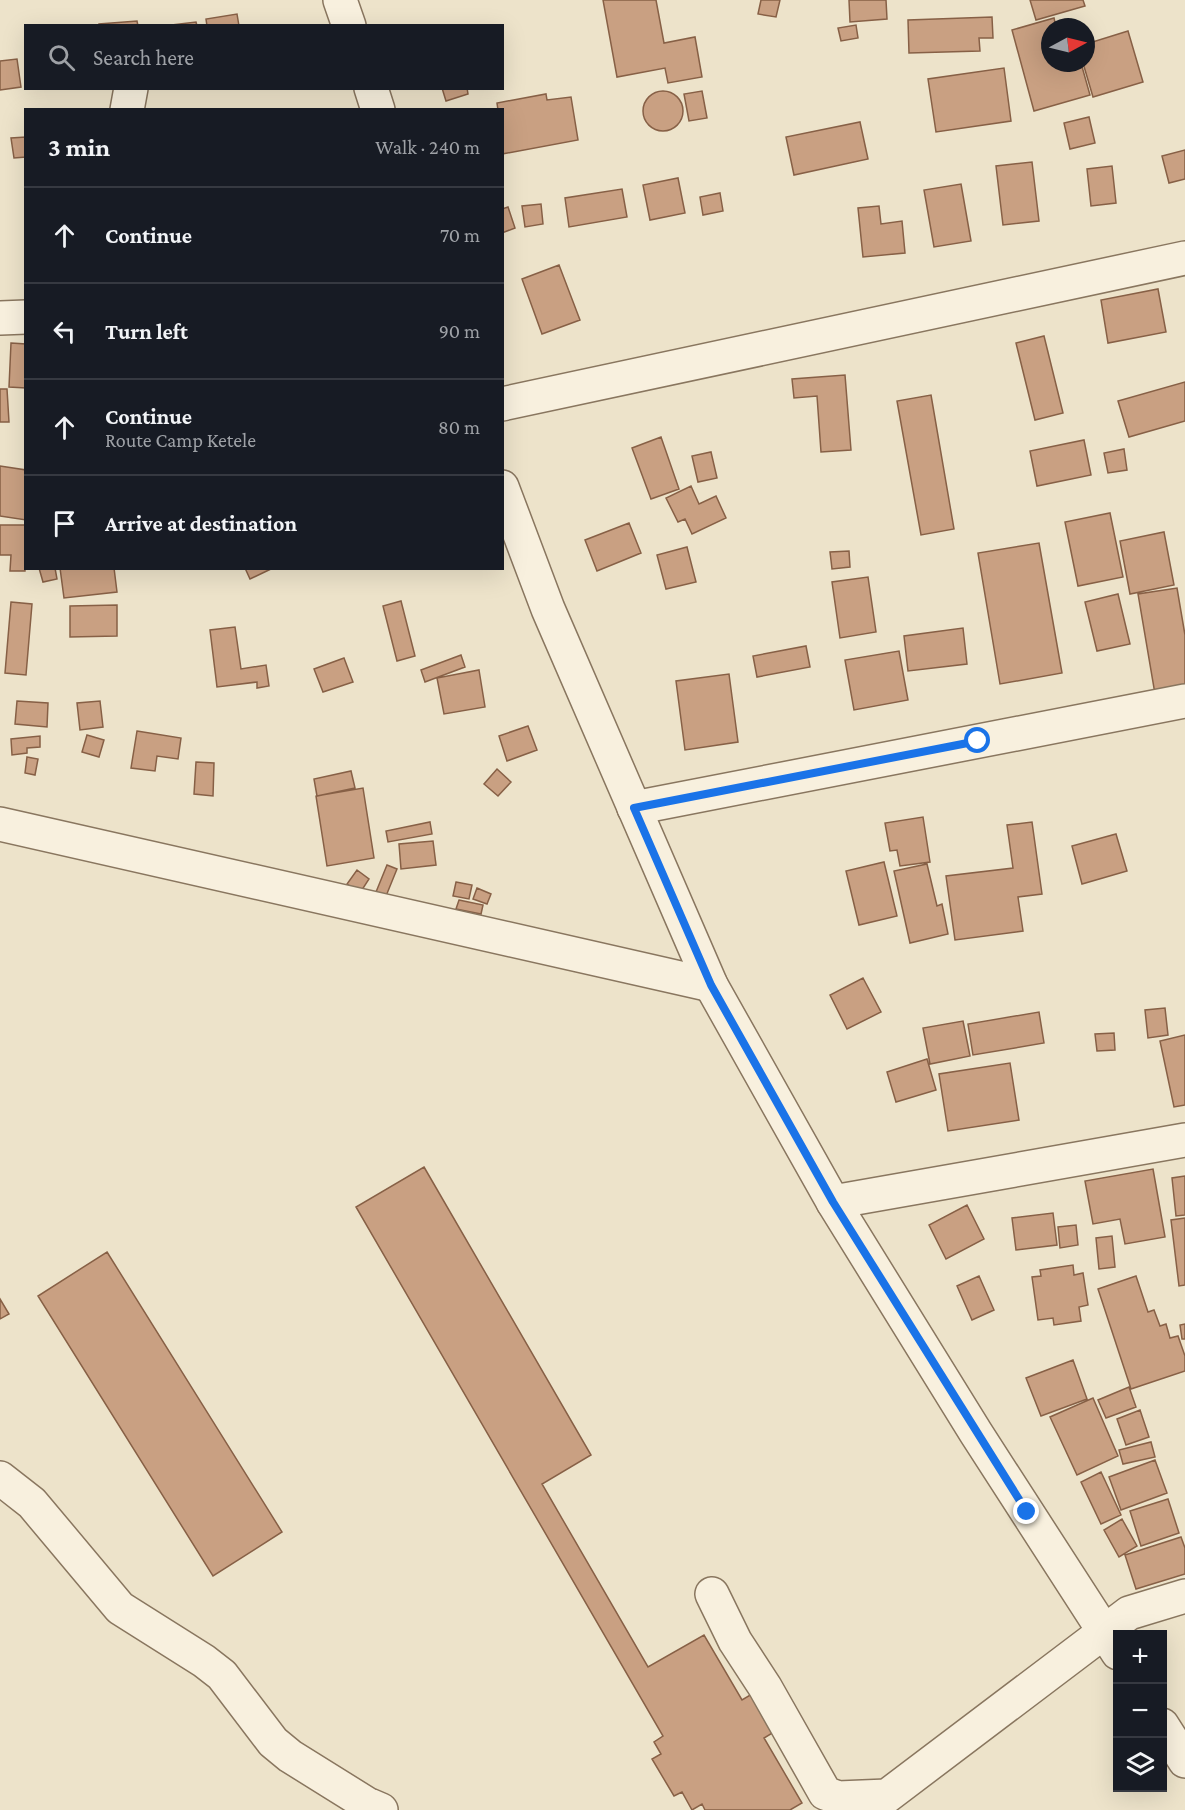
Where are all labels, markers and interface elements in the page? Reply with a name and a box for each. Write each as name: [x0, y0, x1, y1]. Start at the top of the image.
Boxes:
north arrow: [1041, 18, 1095, 72]
search box: [24, 24, 504, 90]
icon: search: [45, 41, 78, 74]
text: Search here: [93, 45, 194, 70]
text: 3 min: [48, 133, 110, 162]
text: Walk · 240 m: [375, 136, 480, 158]
icon: ahead: [48, 219, 81, 252]
text: Continue: [105, 223, 192, 248]
text: 70 m: [440, 224, 480, 246]
icon: left: [48, 315, 81, 348]
text: Turn left: [105, 319, 188, 344]
text: 90 m: [439, 320, 480, 342]
text: Continue: [105, 404, 192, 429]
icon: ahead: [48, 411, 81, 444]
text: 80 m: [438, 416, 480, 438]
text: Route Camp Ketele: [105, 429, 256, 451]
icon: arrive: [48, 507, 81, 540]
text: Arrive at destination: [105, 511, 297, 536]
route start: [964, 727, 990, 753]
route end: [1013, 1498, 1039, 1524]
map controls: [1113, 1630, 1167, 1792]
button: +: [1113, 1630, 1167, 1684]
button: −: [1113, 1684, 1167, 1738]
button: layers: [1113, 1738, 1167, 1792]

